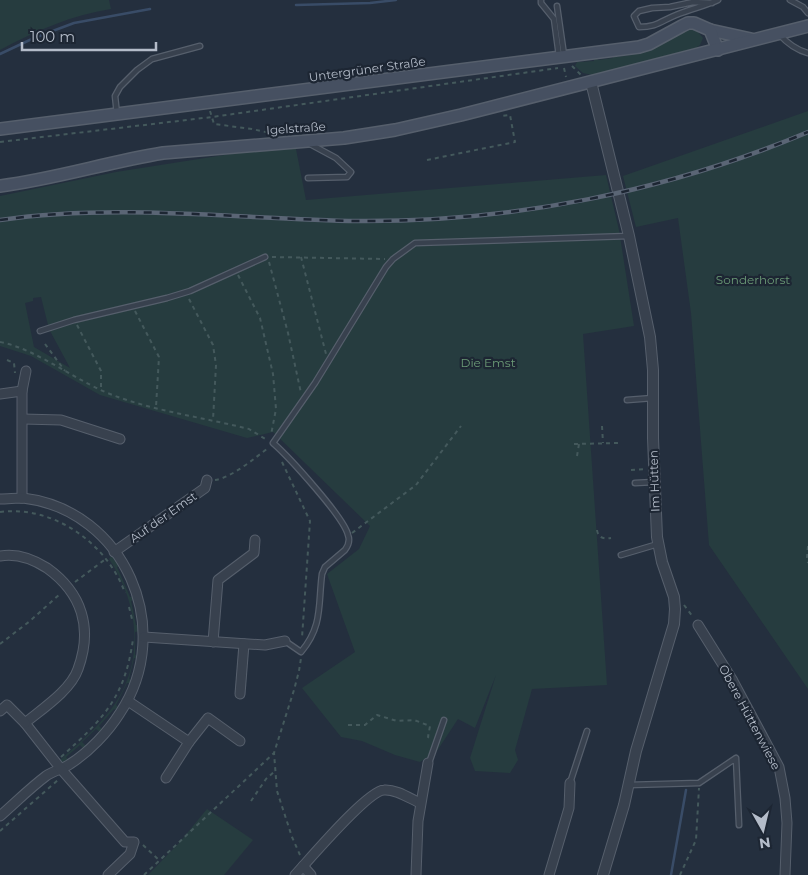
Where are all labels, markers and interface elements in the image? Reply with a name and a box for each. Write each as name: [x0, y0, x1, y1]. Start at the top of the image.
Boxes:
scale bar: [22, 20, 156, 52]
text: 100 m: [30, 27, 75, 46]
street label: Untergrüner Straße: [308, 53, 426, 85]
street label: Igelstraße: [266, 118, 326, 138]
park label: Sonderhorst: [716, 272, 790, 287]
park label: Die Emst: [460, 355, 516, 370]
street label: Im Hütten: [645, 450, 663, 512]
street label: Auf der Emst: [127, 488, 200, 546]
street label: Obere Hüttenwiese: [716, 662, 784, 772]
north arrow: [738, 805, 788, 855]
text: N: [758, 833, 772, 853]

